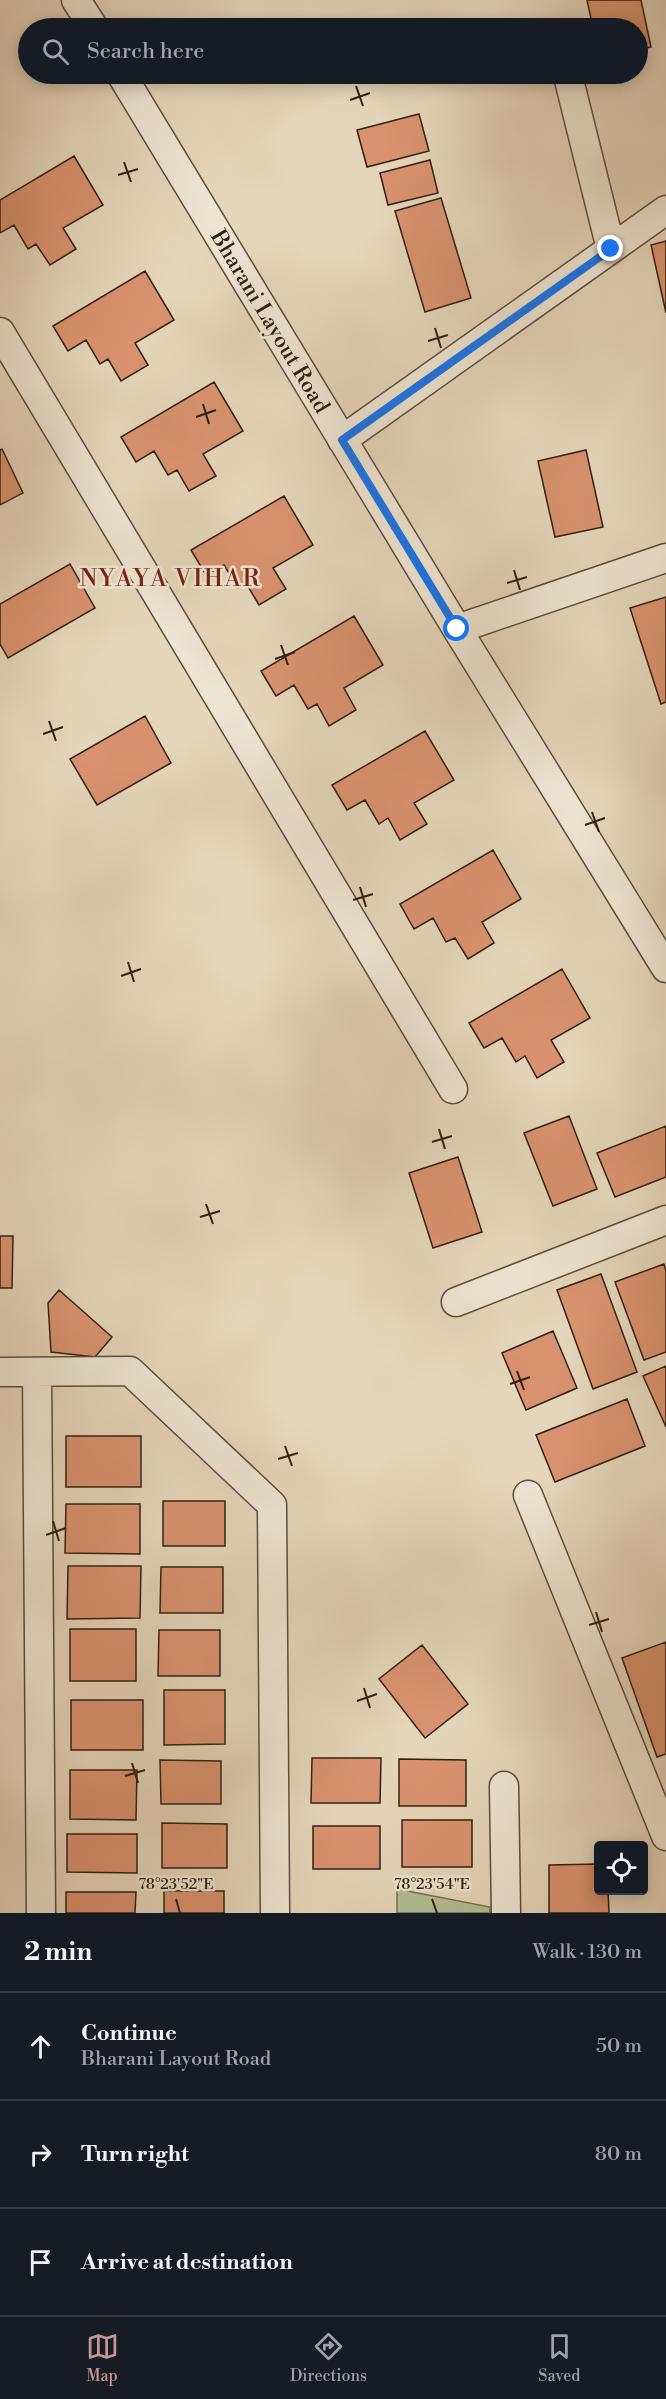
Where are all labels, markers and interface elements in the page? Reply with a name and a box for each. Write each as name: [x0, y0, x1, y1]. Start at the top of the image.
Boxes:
search box: [18, 18, 648, 84]
icon: search: [39, 35, 72, 68]
text: Search here: [87, 38, 204, 65]
street label: Bharani Layout Road: [204, 224, 335, 419]
route end: [597, 235, 623, 261]
district label: NYAYA VIHAR: [79, 564, 261, 594]
route start: [443, 615, 469, 641]
map controls: [594, 1841, 648, 1895]
button: locate: [594, 1841, 648, 1895]
text: 78°23'52"E: [138, 1875, 214, 1894]
text: 78°23'54"E: [394, 1875, 470, 1894]
text: 2 min: [24, 1936, 92, 1968]
text: Walk · 130 m: [533, 1940, 642, 1965]
text: Continue: [81, 2020, 177, 2047]
icon: ahead: [24, 2030, 57, 2063]
text: 50 m: [596, 2034, 642, 2059]
text: Bharani Layout Road: [81, 2047, 271, 2072]
icon: right: [24, 2138, 57, 2171]
text: Turn right: [81, 2141, 189, 2168]
text: 80 m: [595, 2142, 642, 2167]
icon: arrive: [24, 2246, 57, 2279]
text: Arrive at destination: [81, 2249, 293, 2276]
tab: Map: [86, 2330, 119, 2386]
tab: Directions: [290, 2330, 367, 2386]
tab: Saved: [538, 2330, 580, 2386]

